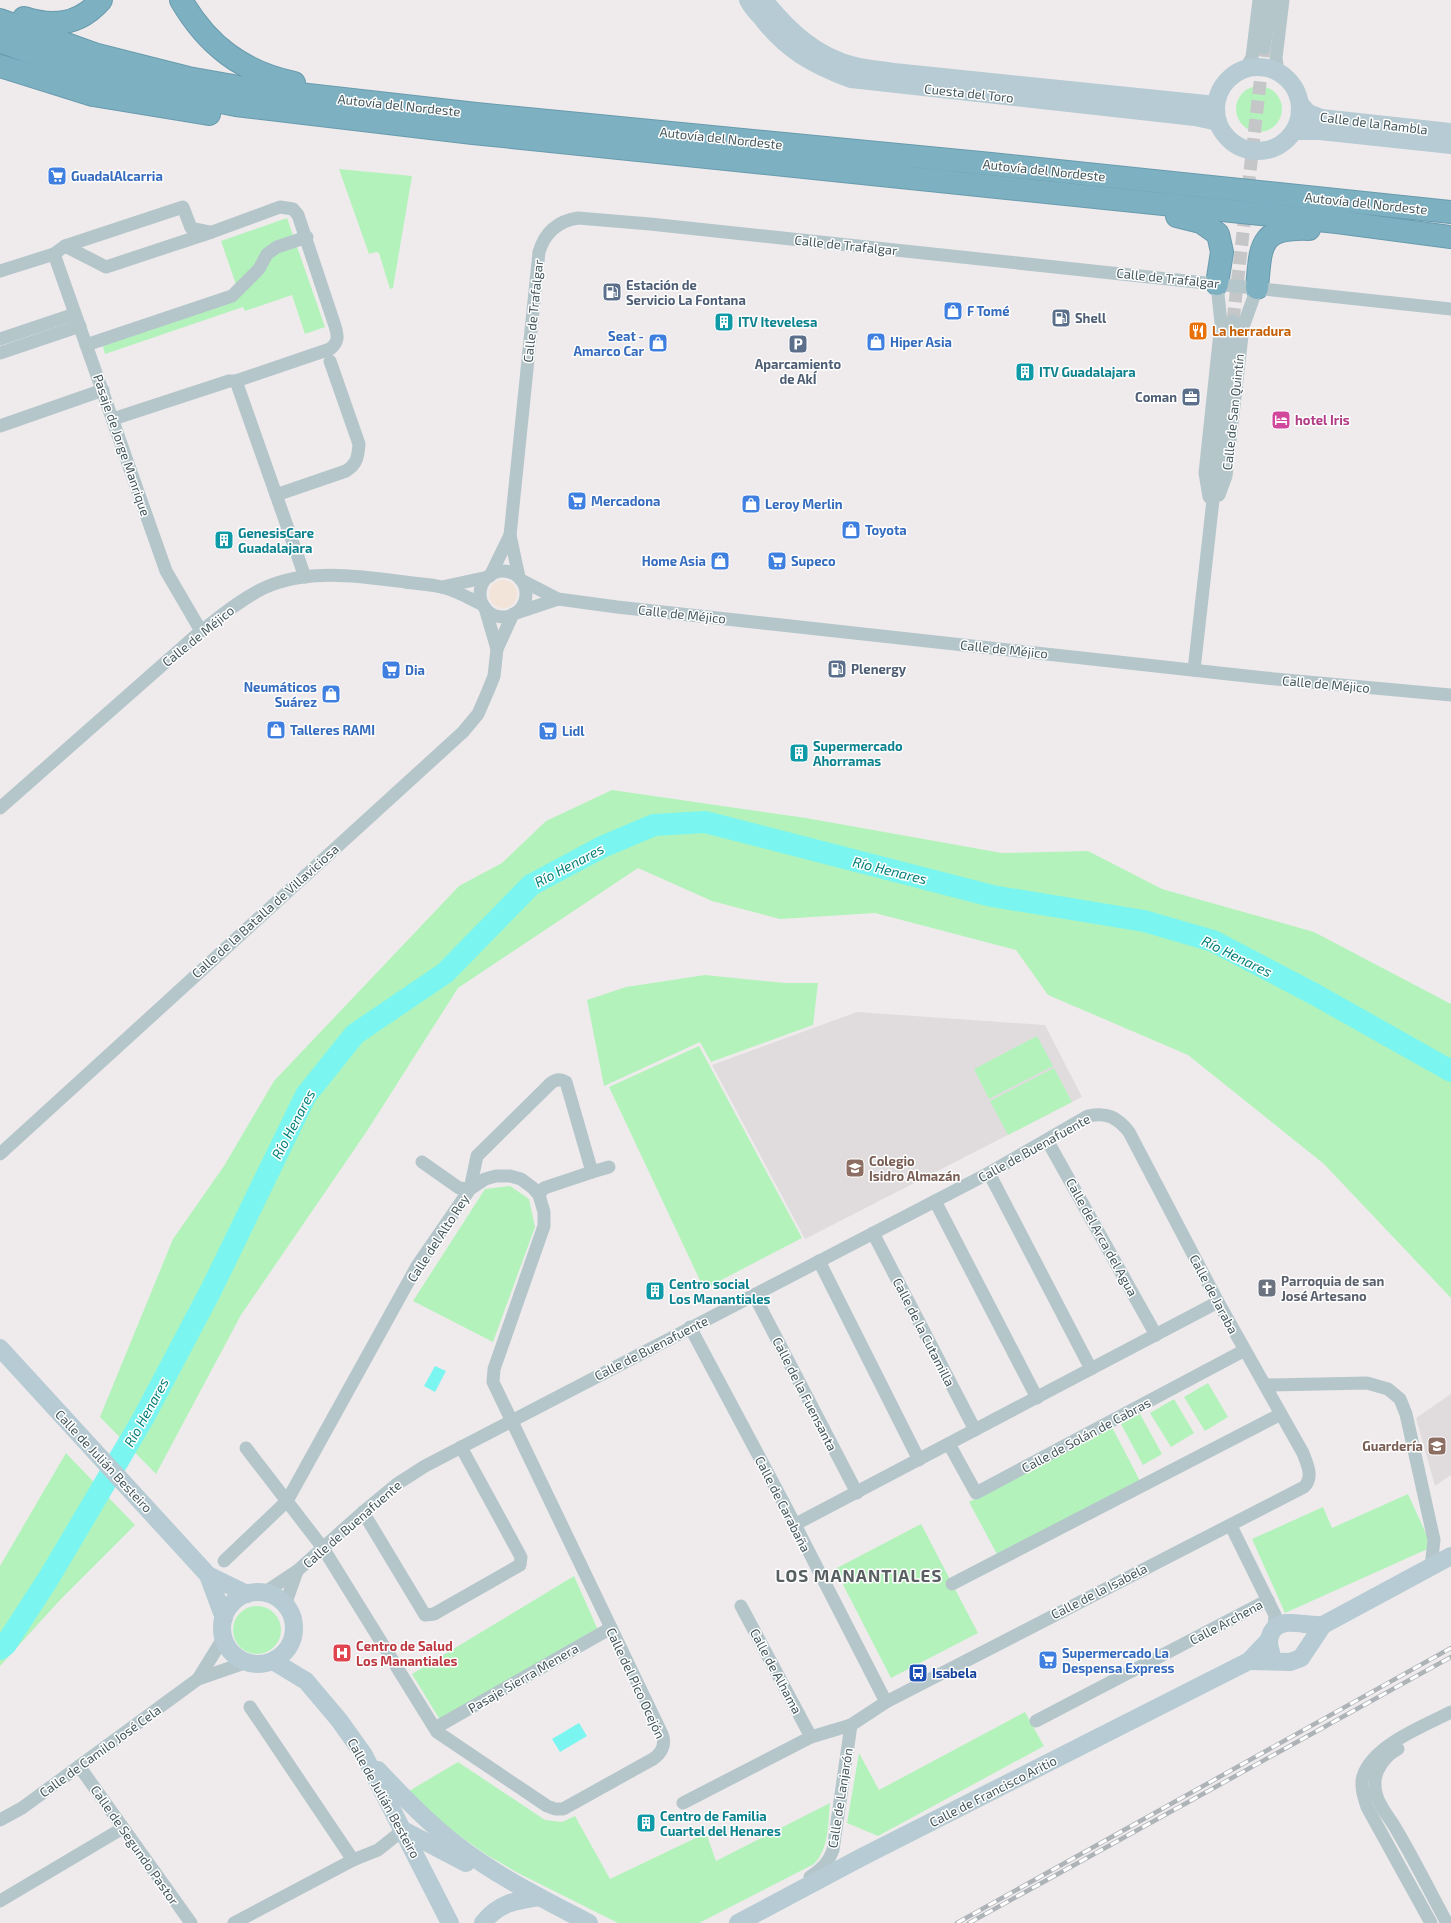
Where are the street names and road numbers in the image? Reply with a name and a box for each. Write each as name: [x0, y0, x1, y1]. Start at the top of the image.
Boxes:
street label: Cuesta del Toro: [923, 80, 1015, 106]
street label: Autovía del Nordeste: [337, 91, 461, 119]
street label: Calle de la Rambla: [1319, 108, 1429, 138]
street label: Autovía del Nordeste: [659, 124, 783, 152]
street label: Autovía del Nordeste: [982, 156, 1106, 184]
street label: Autovía del Nordeste: [1304, 189, 1428, 217]
street label: Calle de Trafalgar: [794, 232, 898, 258]
street label: Calle de Trafalgar: [520, 259, 546, 363]
street label: Calle de Trafalgar: [1116, 265, 1220, 291]
street label: Calle de San Quintín: [1219, 353, 1247, 471]
street label: Pasaje de Jorge Manrique: [90, 372, 154, 518]
street label: Calle de Méjico: [637, 601, 727, 627]
street label: Calle de Méjico: [159, 602, 237, 670]
street label: Calle de Méjico: [959, 636, 1049, 662]
street label: Calle de Méjico: [1281, 672, 1371, 696]
street label: Calle de la Batalla de Villaviciosa: [188, 841, 342, 981]
street label: Calle de Buenafuente: [975, 1111, 1093, 1185]
street label: Calle del Arca del Agua: [1063, 1175, 1141, 1299]
street label: Calle del Alto Rey: [404, 1191, 472, 1285]
street label: Calle de Jaraba: [1186, 1252, 1242, 1336]
street label: Calle de la Cutamilla: [890, 1275, 958, 1389]
street label: Calle de Buenafuente: [591, 1312, 711, 1384]
street label: Calle de la Fuensanta: [769, 1334, 841, 1454]
street label: Calle de Solán de Cabras: [1019, 1394, 1153, 1476]
street label: Calle de Julián Besteiro: [52, 1406, 156, 1516]
street label: Calle de Carabaña: [752, 1453, 814, 1555]
street label: Calle de Buenafuente: [299, 1477, 405, 1571]
street label: Calle de la Isabela: [1048, 1560, 1150, 1622]
street label: Calle Archena: [1187, 1596, 1265, 1648]
street label: Calle del Pico Ocejón: [603, 1625, 669, 1741]
street label: Calle de Alhama: [747, 1626, 805, 1716]
street label: Pasaje Sierra Menera: [465, 1640, 581, 1716]
street label: Calle de Camilo José Cela: [36, 1702, 164, 1800]
street label: Calle de Julián Besteiro: [344, 1735, 424, 1861]
street label: Calle de Lanjarón: [824, 1747, 856, 1849]
street label: Calle de Francisco Aritio: [927, 1752, 1059, 1830]
street label: Calle de Segundo Pastor: [88, 1782, 182, 1908]

